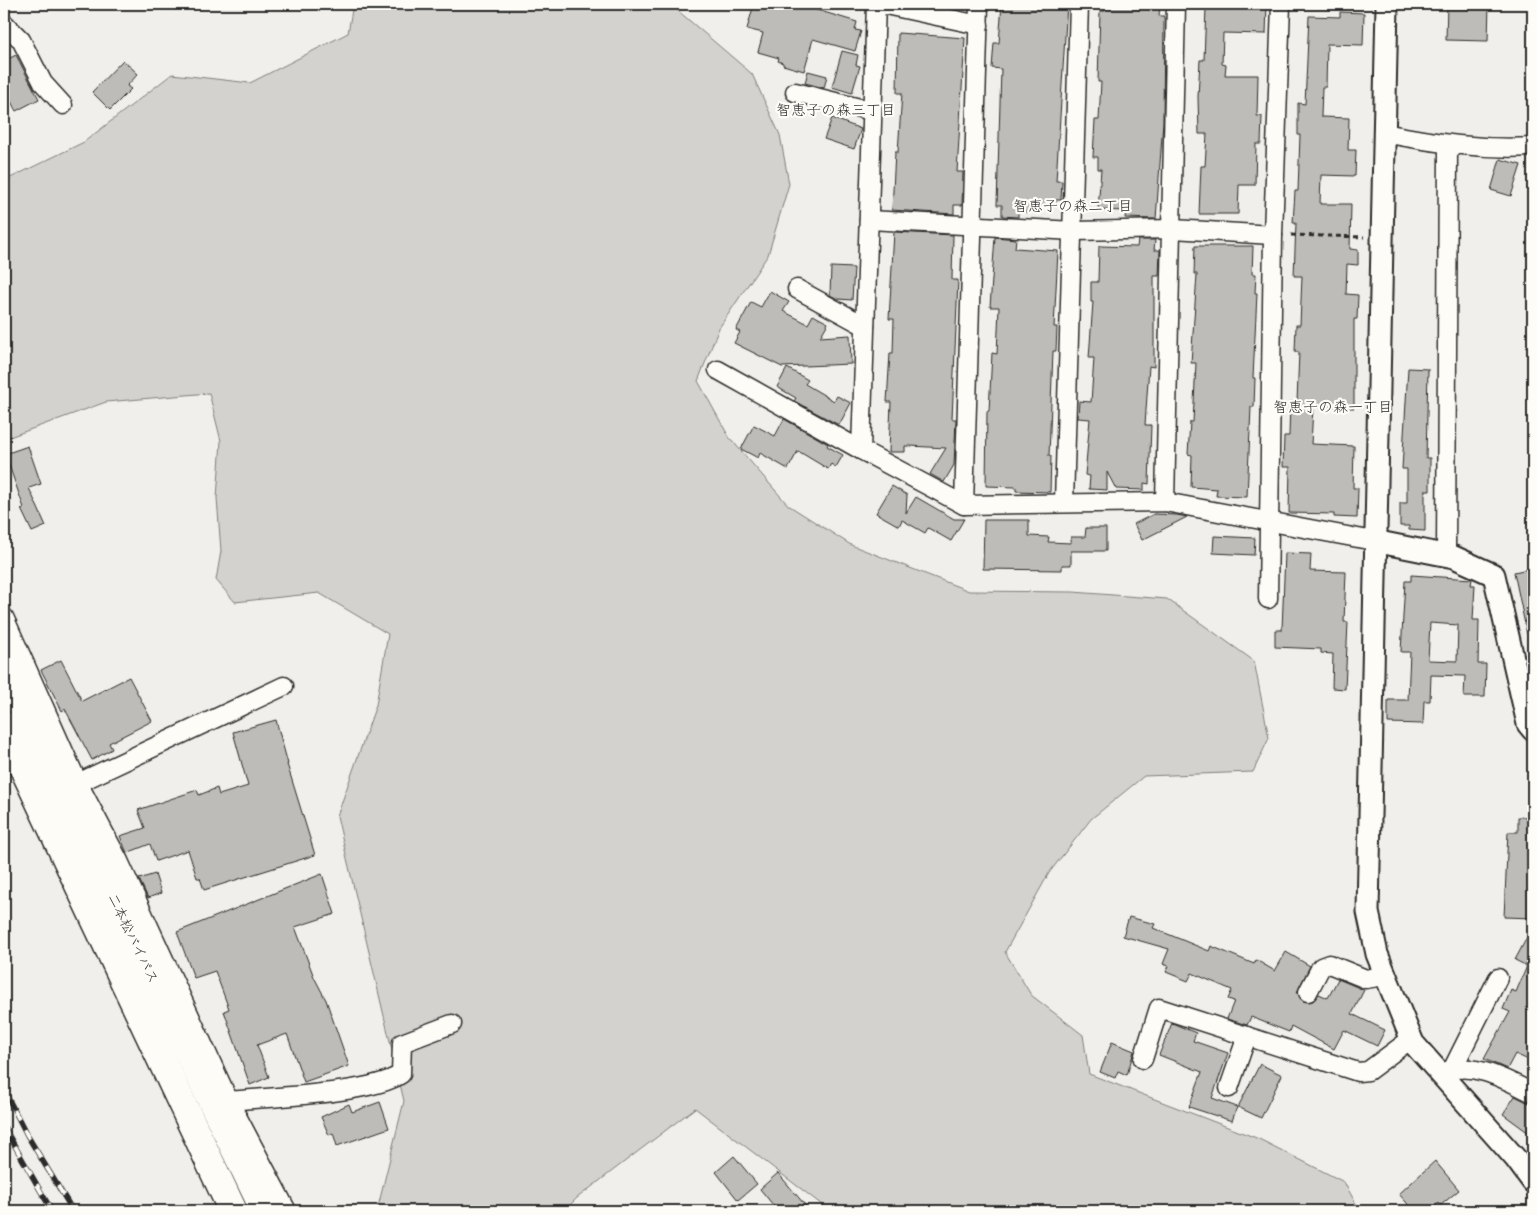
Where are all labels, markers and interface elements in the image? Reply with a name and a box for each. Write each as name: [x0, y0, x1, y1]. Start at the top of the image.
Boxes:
district label: 智恵子の森三丁目: [776, 99, 896, 119]
district label: 智恵子の森二丁目: [1013, 195, 1133, 215]
district label: 智恵子の森一丁目: [1273, 396, 1393, 416]
street label: 二本松バイパス: [104, 890, 164, 986]

